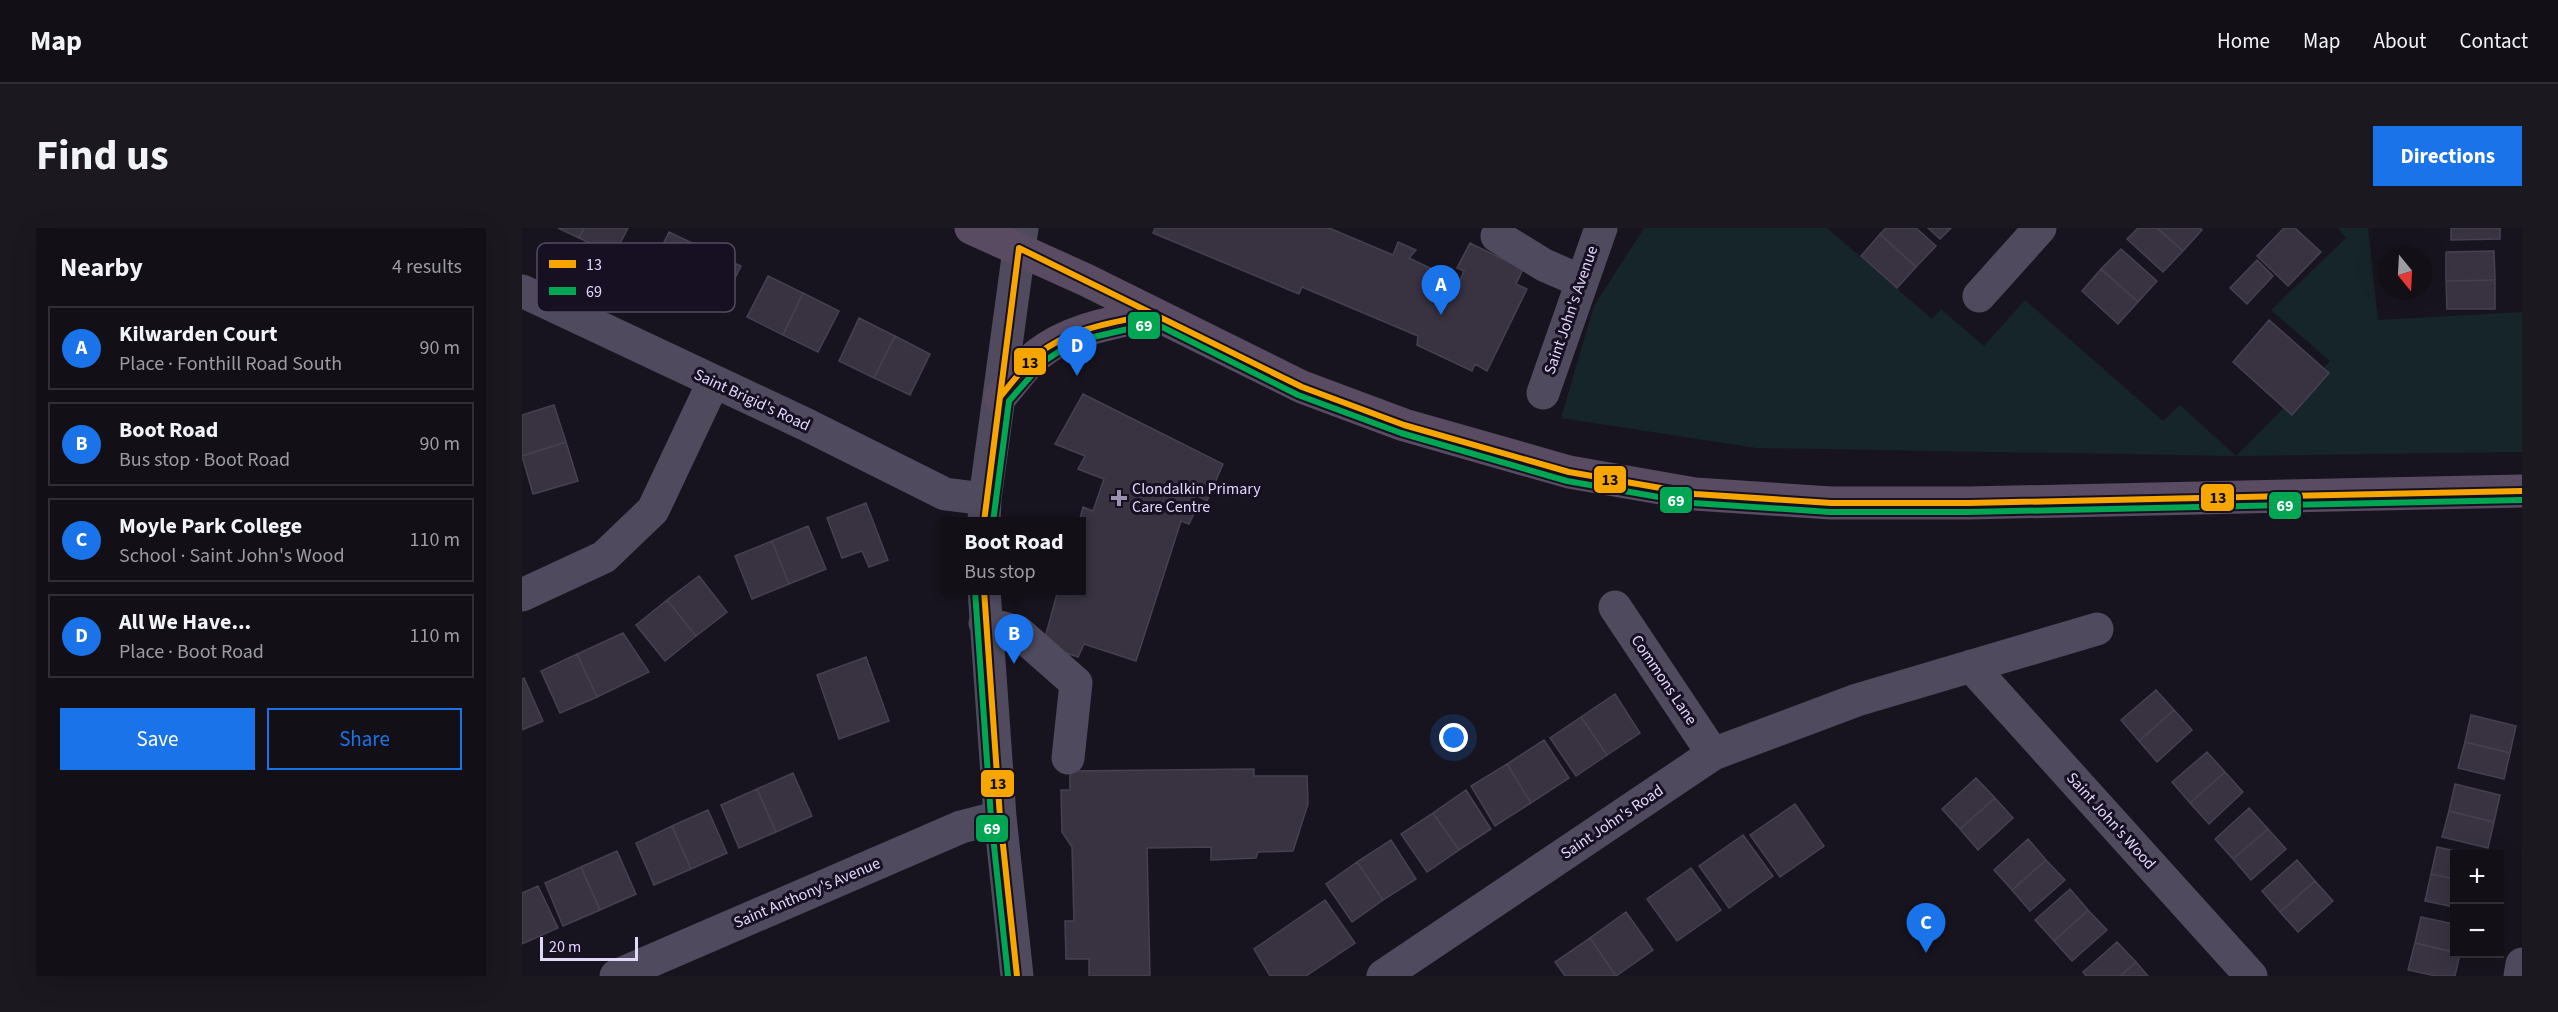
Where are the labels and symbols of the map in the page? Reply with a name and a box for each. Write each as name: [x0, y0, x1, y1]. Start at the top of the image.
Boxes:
legend: [537, 243, 735, 312]
street label: Saint John's Avenue: [1539, 243, 1603, 377]
north arrow: [2378, 246, 2432, 300]
text: 13: [586, 254, 602, 276]
pin: A: [1422, 266, 1460, 315]
text: 69: [586, 281, 602, 303]
line badge: 69: [1127, 311, 1161, 340]
text: 69: [1136, 315, 1152, 337]
pin: D: [1058, 326, 1096, 376]
line badge: 13: [1013, 347, 1047, 376]
text: 13: [1022, 352, 1038, 374]
street label: Saint Brigid's Road: [690, 363, 814, 437]
line badge: 13: [1593, 465, 1627, 494]
text: 13: [1602, 469, 1618, 491]
place label: Clondalkin Primary Care Centre: [1132, 478, 1261, 518]
line badge: 13: [2200, 483, 2235, 512]
line badge: 69: [1659, 486, 1693, 514]
text: 13: [2210, 487, 2226, 509]
marker: Clondalkin Primary Care Centre: [1110, 489, 1128, 507]
text: 69: [1668, 490, 1684, 512]
line badge: 69: [2268, 491, 2302, 520]
text: 69: [2277, 495, 2293, 517]
pin: B: [994, 614, 1034, 664]
street label: Commons Lane: [1626, 631, 1702, 729]
your location: [1439, 723, 1468, 752]
street label: Saint John's Wood: [2061, 768, 2161, 874]
line badge: 13: [980, 769, 1015, 798]
text: 13: [990, 773, 1006, 795]
street label: Saint John's Road: [1556, 779, 1668, 865]
line badge: 69: [975, 814, 1009, 843]
text: 69: [984, 818, 1000, 840]
street label: Saint Anthony's Avenue: [730, 852, 884, 934]
pin: C: [1906, 904, 1946, 953]
scale bar: [540, 934, 638, 962]

